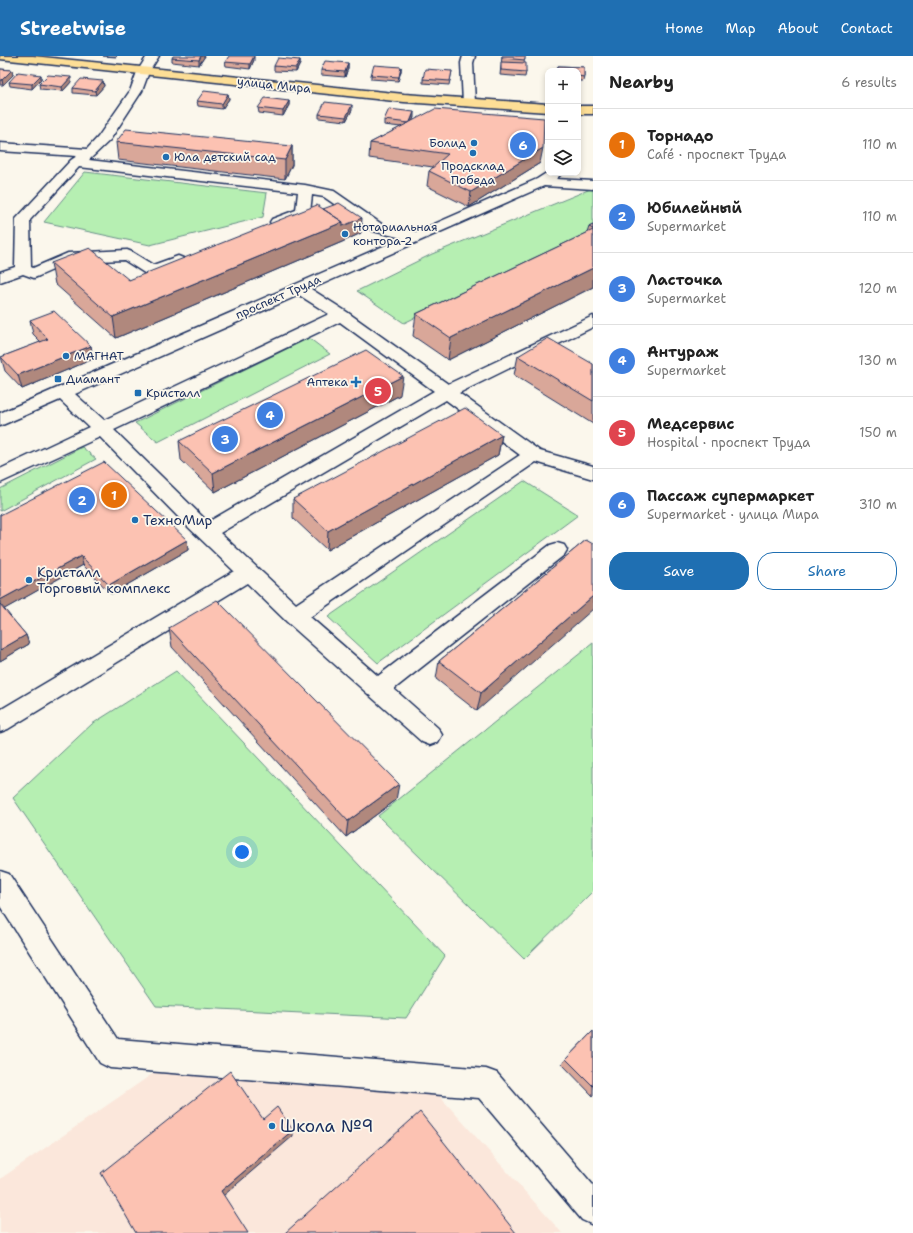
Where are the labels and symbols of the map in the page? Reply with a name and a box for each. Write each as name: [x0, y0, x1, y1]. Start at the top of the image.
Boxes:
street label: улица Мира: [236, 73, 312, 97]
pin: 6: [510, 130, 536, 160]
place label: Болид: [429, 135, 466, 151]
marker: Болид: [469, 138, 479, 148]
marker: Продсклад Победа: [468, 148, 478, 158]
place label: Юла детский сад: [174, 149, 276, 165]
marker: Юла детский сад: [161, 152, 171, 162]
place label: Продсклад Победа: [441, 158, 505, 188]
place label: Нотариальная контора-2: [353, 219, 438, 249]
marker: Нотариальная контора-2: [340, 229, 350, 239]
street label: проспект Труда: [233, 271, 324, 323]
place label: МАГНАТ: [74, 348, 125, 364]
marker: МАГНАТ: [61, 351, 71, 361]
place label: Диамант: [66, 371, 121, 387]
marker: Диамант: [53, 374, 63, 384]
place label: Аптека: [307, 374, 349, 390]
pin: 5: [365, 376, 391, 406]
marker: Аптека: [351, 377, 361, 387]
place label: Кристалл: [146, 385, 201, 401]
marker: Кристалл: [133, 388, 143, 398]
pin: 4: [257, 400, 283, 430]
pin: 3: [212, 424, 238, 454]
pin: 1: [101, 480, 127, 510]
pin: 2: [69, 485, 95, 515]
place label: ТехноМир: [143, 511, 213, 529]
marker: ТехноМир: [130, 515, 140, 525]
place label: Кристалл Торговый комплекс: [37, 563, 170, 597]
marker: Кристалл Торговый комплекс: [24, 575, 34, 585]
your location: [232, 842, 252, 862]
place label: Школа №9: [280, 1115, 373, 1137]
marker: Школа №9: [267, 1121, 277, 1131]

